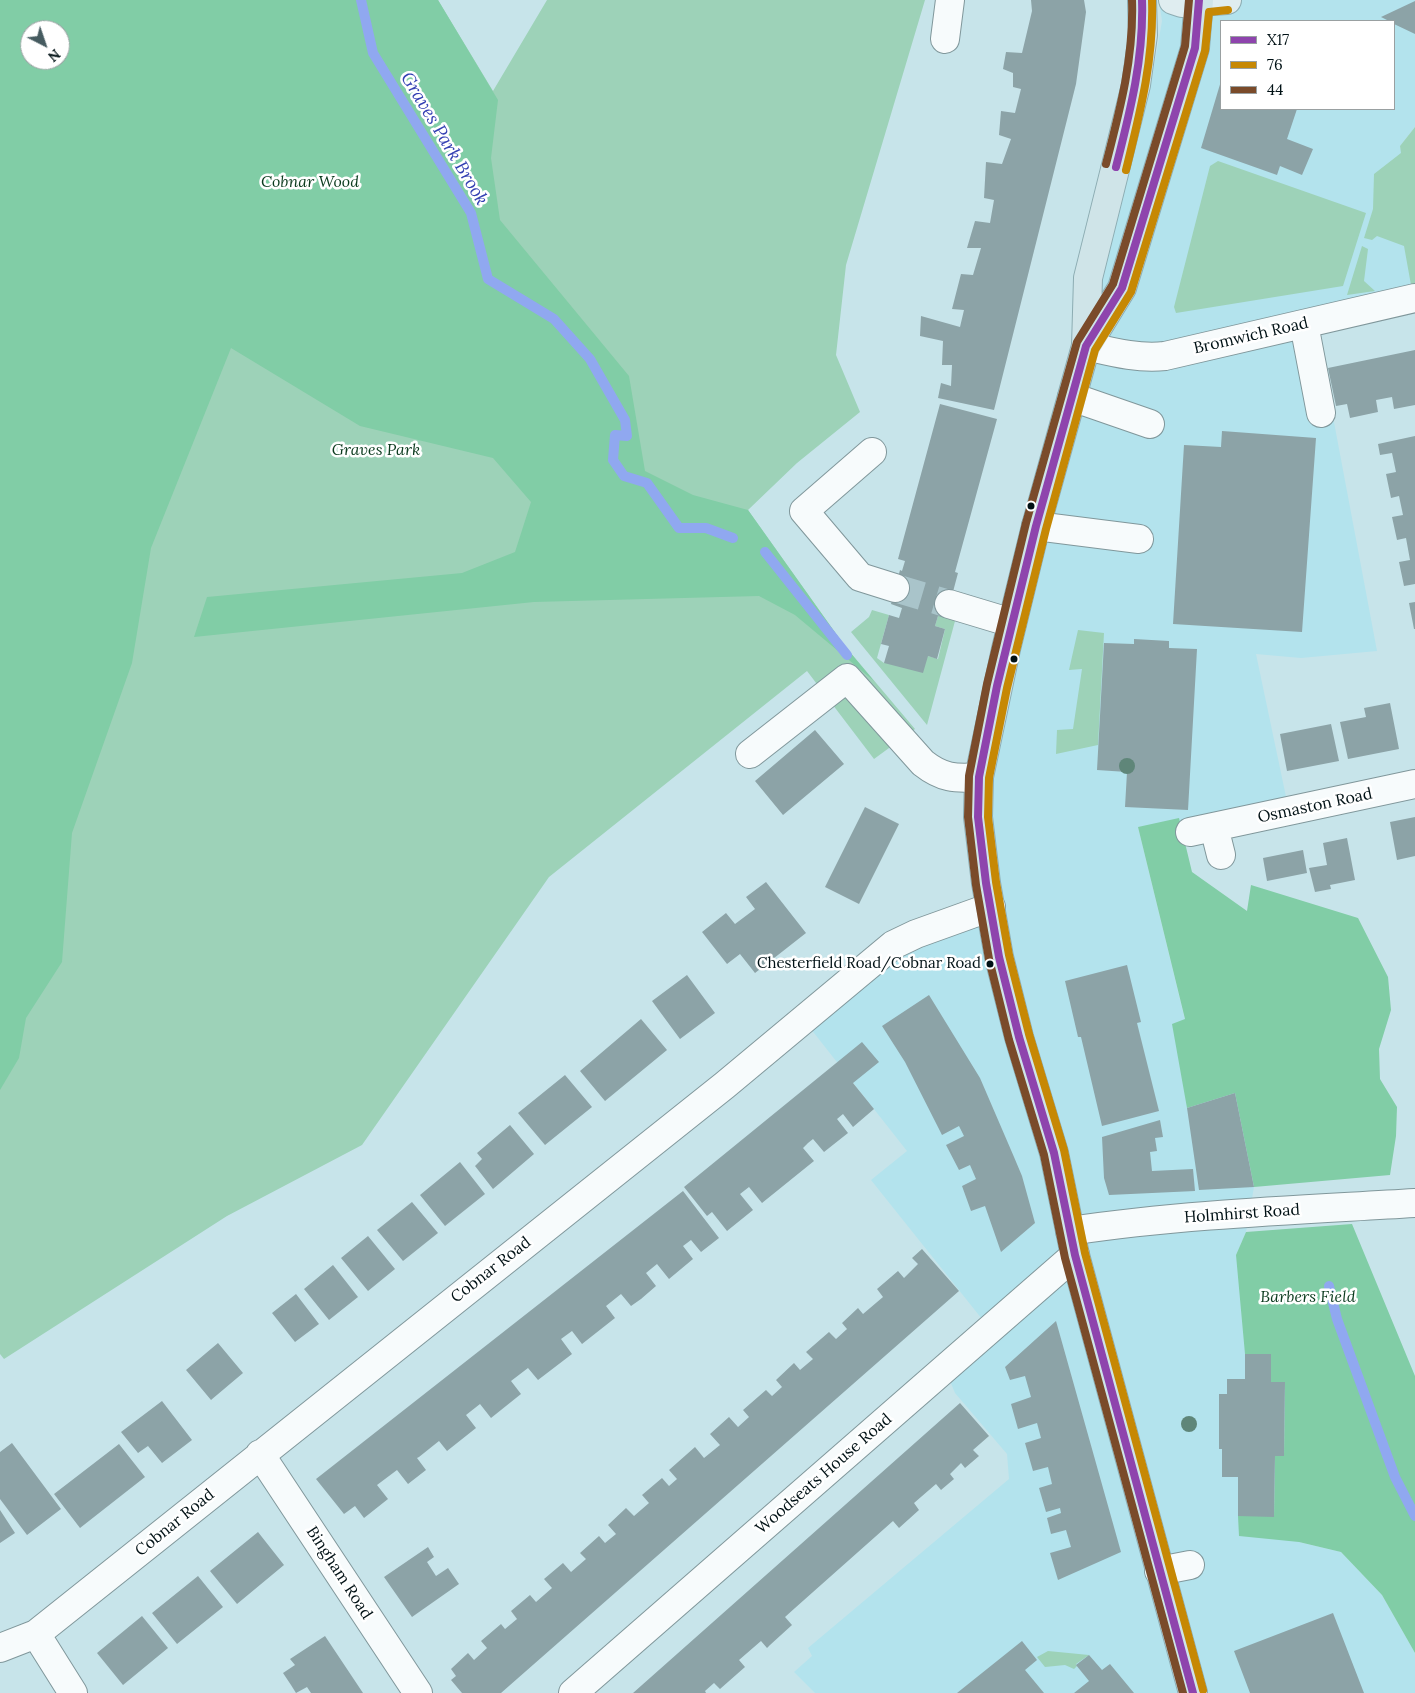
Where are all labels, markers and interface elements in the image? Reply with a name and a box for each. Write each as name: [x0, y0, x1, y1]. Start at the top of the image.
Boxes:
north arrow: [20, 20, 70, 70]
legend: [1220, 20, 1395, 110]
text: X17: [1267, 30, 1289, 49]
text: N: [44, 45, 64, 66]
text: 76: [1267, 55, 1283, 74]
water label: Graves Park Brook: [396, 68, 492, 210]
text: 44: [1267, 80, 1283, 99]
park label: Cobnar Wood: [261, 172, 359, 192]
street label: Bromwich Road: [1192, 313, 1310, 359]
park label: Graves Park: [332, 440, 420, 460]
unlabelled marker: [1026, 501, 1036, 511]
unlabelled marker: [1009, 654, 1019, 664]
street label: Osmaston Road: [1256, 784, 1374, 828]
place label: Chesterfield Road/Cobnar Road: [757, 955, 981, 973]
marker: Chesterfield Road/Cobnar Road: [985, 959, 995, 969]
street label: Holmhirst Road: [1183, 1200, 1301, 1228]
street label: Cobnar Road: [447, 1233, 535, 1307]
park label: Barbers Field: [1260, 1287, 1356, 1307]
street label: Woodseats House Road: [752, 1410, 896, 1538]
street label: Cobnar Road: [132, 1485, 218, 1561]
street label: Bingham Road: [302, 1523, 376, 1623]

